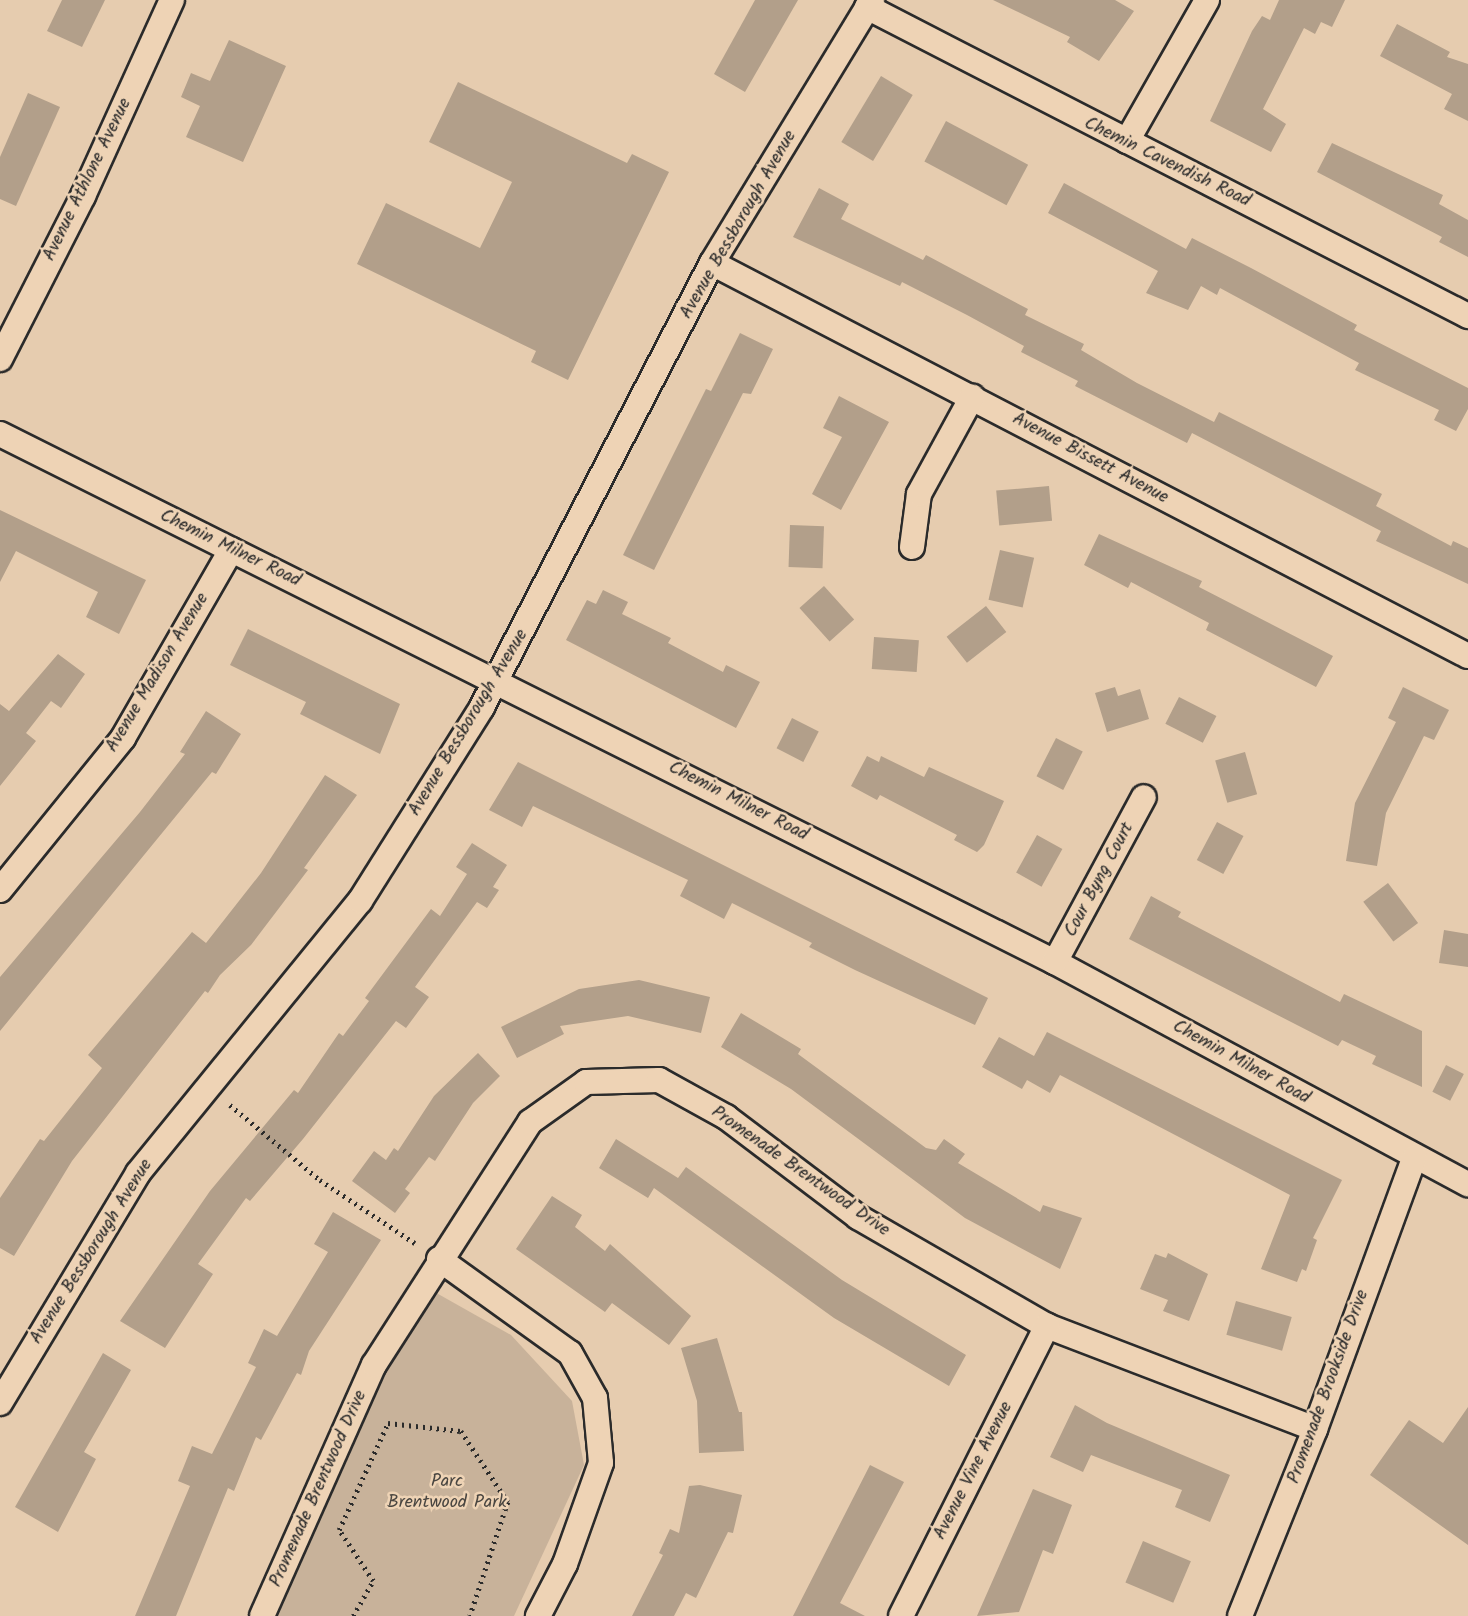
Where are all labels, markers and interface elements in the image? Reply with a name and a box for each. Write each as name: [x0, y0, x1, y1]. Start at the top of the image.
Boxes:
street label: Avenue Athlone Avenue: [39, 95, 137, 265]
street label: Chemin Cavendish Road: [1080, 113, 1254, 213]
street label: Avenue Bessborough Avenue: [676, 127, 802, 323]
street label: Avenue Bissett Avenue: [1008, 409, 1172, 509]
street label: Chemin Milner Road: [156, 506, 304, 592]
street label: Avenue Madison Avenue: [102, 590, 214, 756]
street label: Avenue Bessborough Avenue: [405, 626, 533, 820]
street label: Chemin Milner Road: [665, 757, 811, 847]
street label: Cour Byng Court: [1061, 819, 1139, 941]
street label: Chemin Milner Road: [1169, 1016, 1313, 1110]
street label: Promenade Brentwood Drive: [707, 1102, 893, 1242]
street label: Avenue Bessborough Avenue: [26, 1156, 158, 1348]
street label: Promenade Brookside Drive: [1284, 1287, 1374, 1487]
street label: Promenade Brentwood Drive: [266, 1387, 372, 1591]
street label: Avenue Vine Avenue: [930, 1398, 1018, 1544]
park label: Parc Brentwood Park: [387, 1472, 507, 1514]

